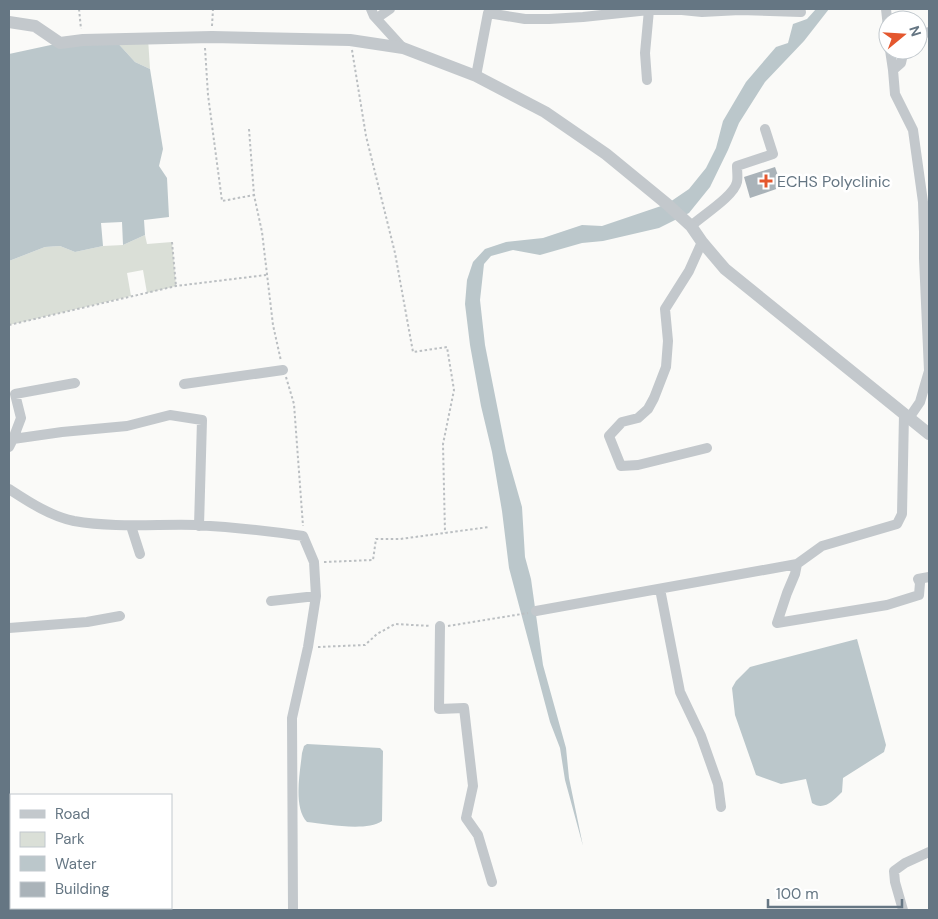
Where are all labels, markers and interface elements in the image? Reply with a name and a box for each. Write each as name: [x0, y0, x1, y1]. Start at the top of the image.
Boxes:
north arrow: [878, 10, 928, 60]
text: N: [905, 23, 926, 39]
place label: ECHS Polyclinic: [777, 171, 891, 192]
marker: ECHS Polyclinic: [759, 174, 773, 188]
legend: [10, 794, 172, 909]
text: Road: [55, 804, 90, 824]
text: Park: [55, 829, 85, 849]
text: Water: [55, 854, 97, 874]
scale bar: [768, 876, 902, 908]
text: Building: [55, 879, 110, 899]
text: 100 m: [776, 884, 819, 904]

